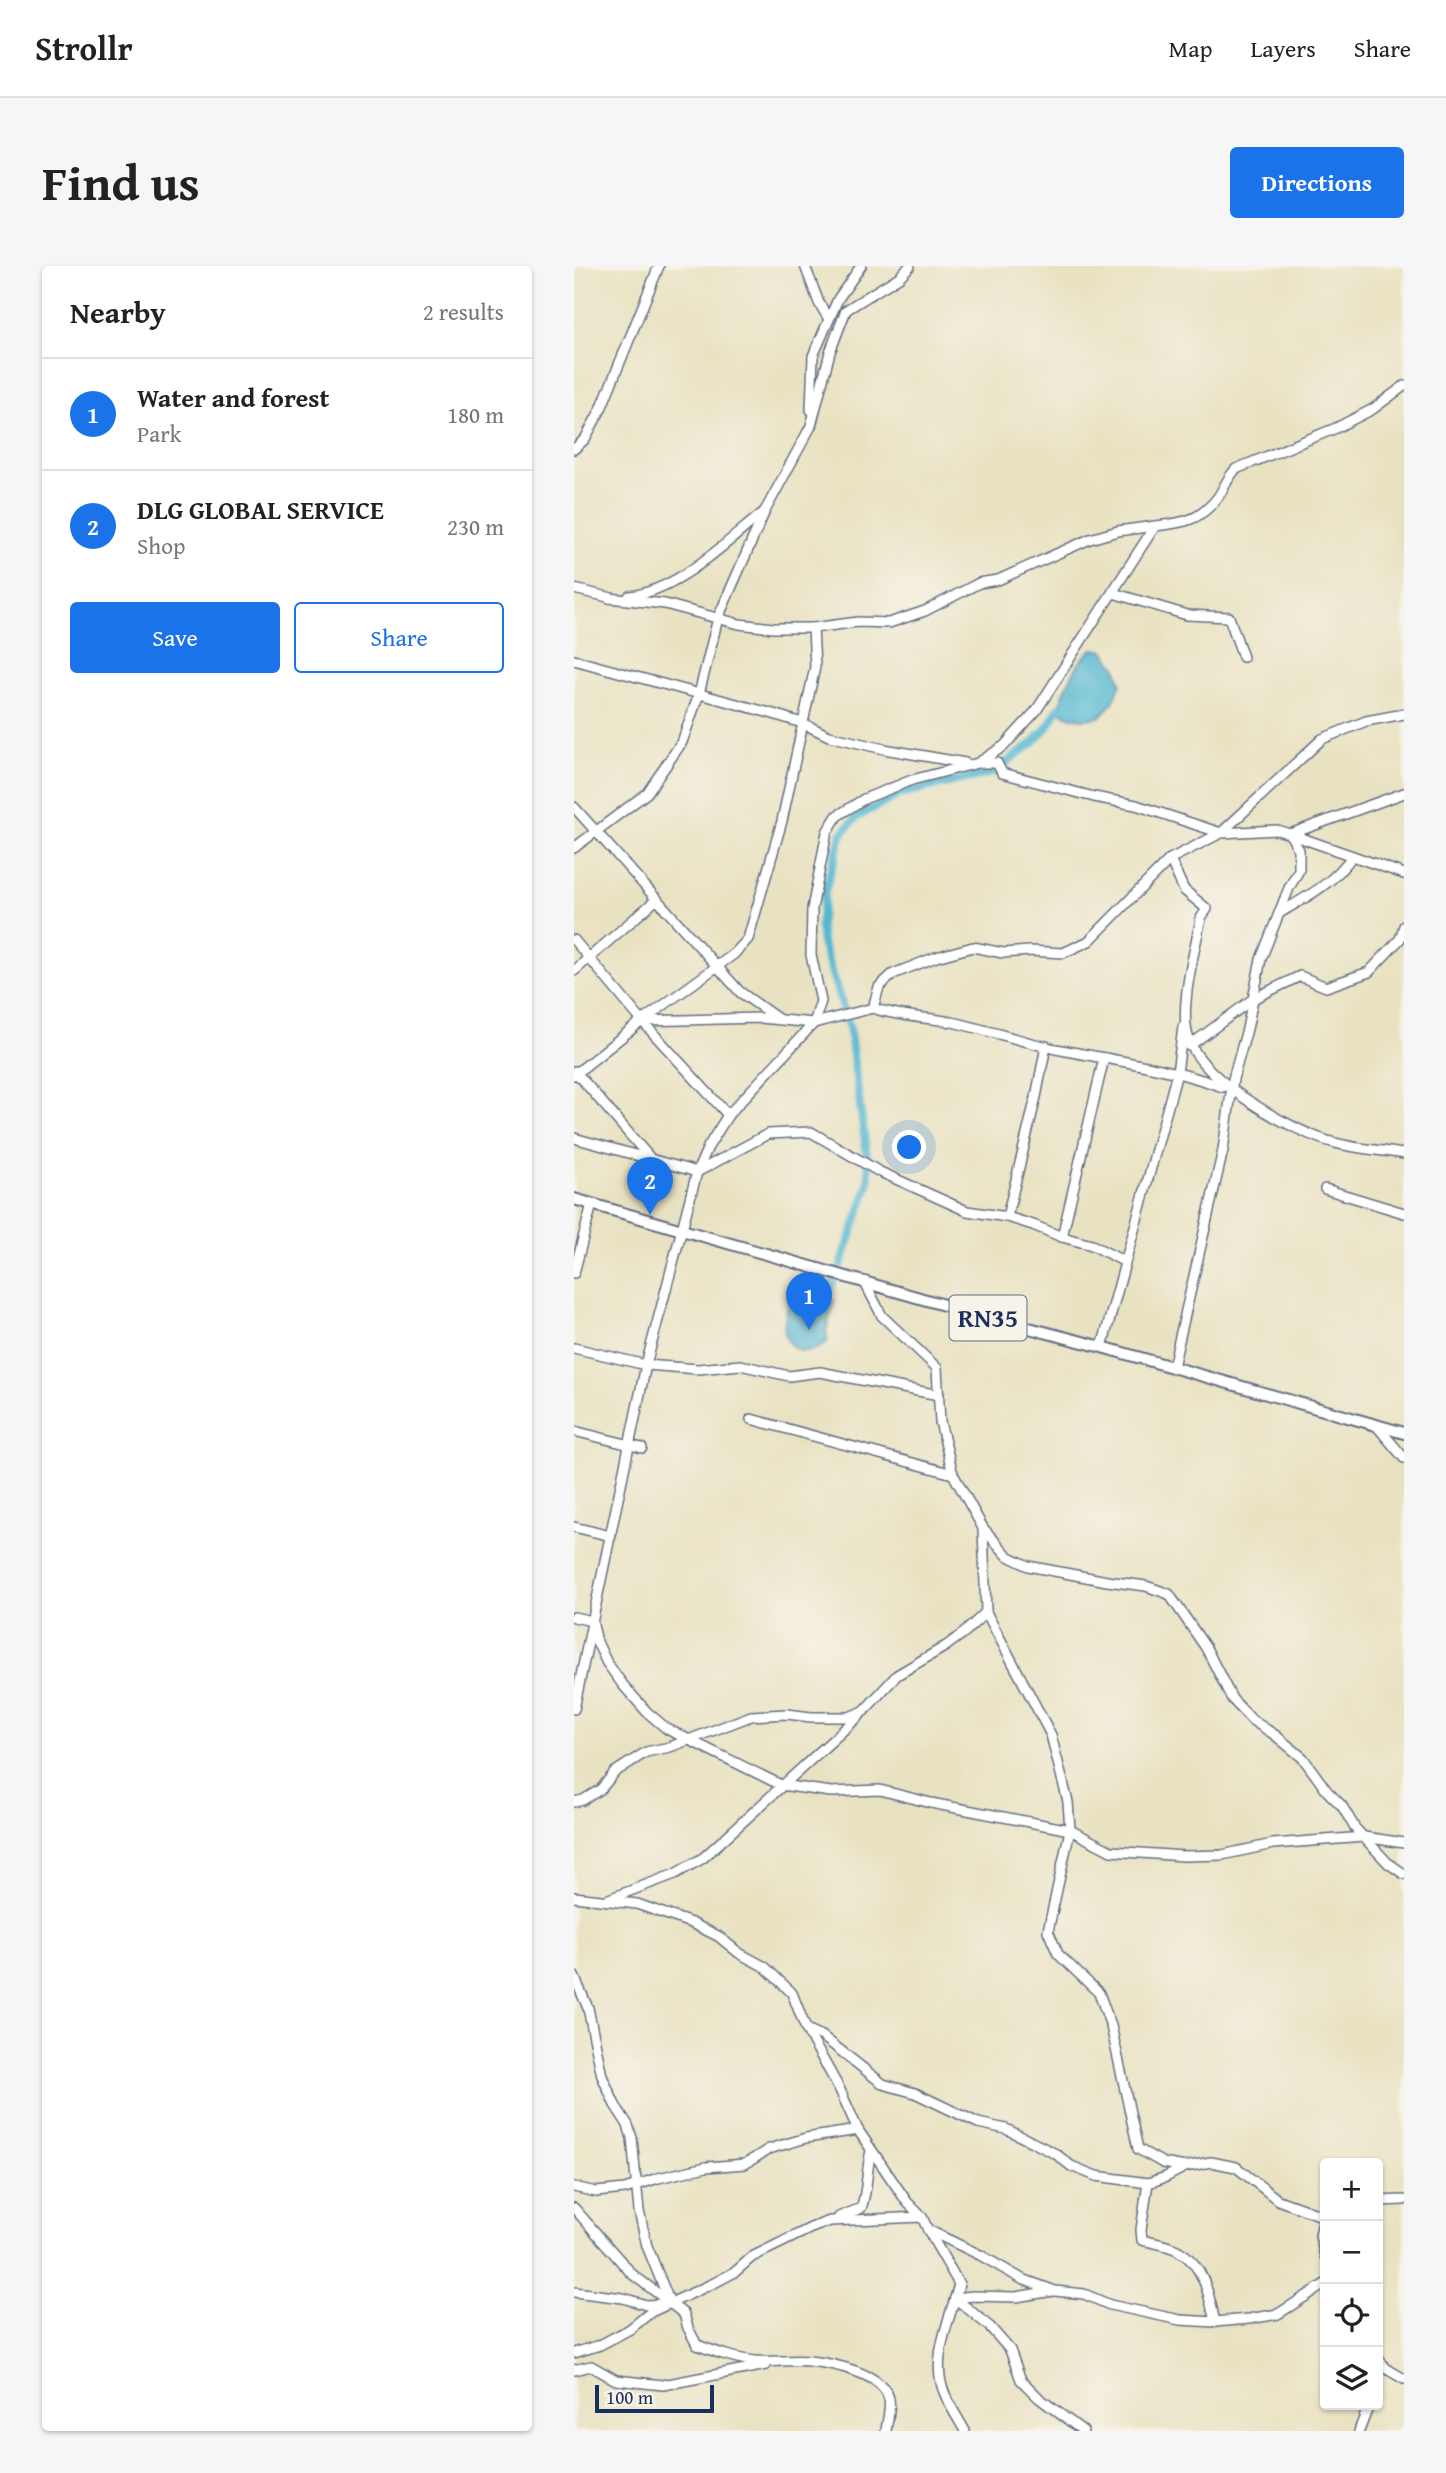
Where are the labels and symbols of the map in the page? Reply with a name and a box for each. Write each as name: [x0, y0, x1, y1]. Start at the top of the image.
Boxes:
your location: [892, 1130, 926, 1164]
pin: 2: [627, 1157, 673, 1215]
pin: 1: [786, 1272, 832, 1330]
road number: RN35: [950, 1296, 1026, 1340]
scale bar: [595, 2382, 714, 2414]

